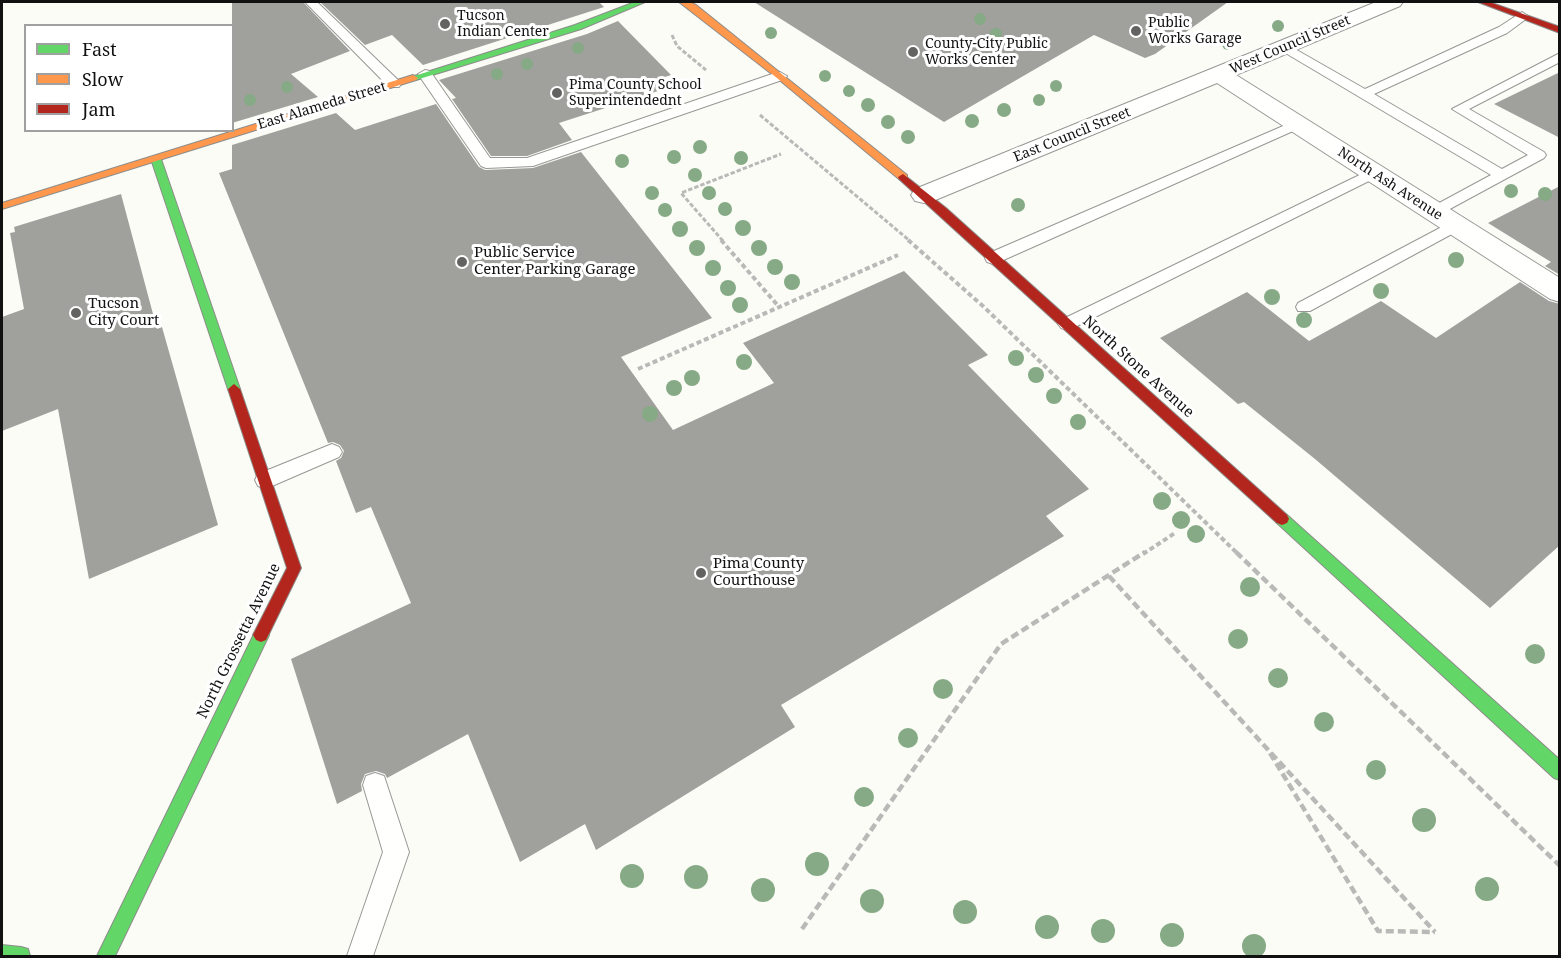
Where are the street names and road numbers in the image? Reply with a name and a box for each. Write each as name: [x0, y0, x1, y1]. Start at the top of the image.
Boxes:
street label: West Council Street: [1227, 12, 1353, 78]
street label: East Alameda Street: [256, 78, 388, 134]
street label: East Council Street: [1011, 104, 1133, 166]
street label: North Ash Avenue: [1334, 144, 1446, 224]
street label: North Stone Avenue: [1079, 312, 1197, 422]
street label: North Grossetta Avenue: [194, 560, 284, 722]

